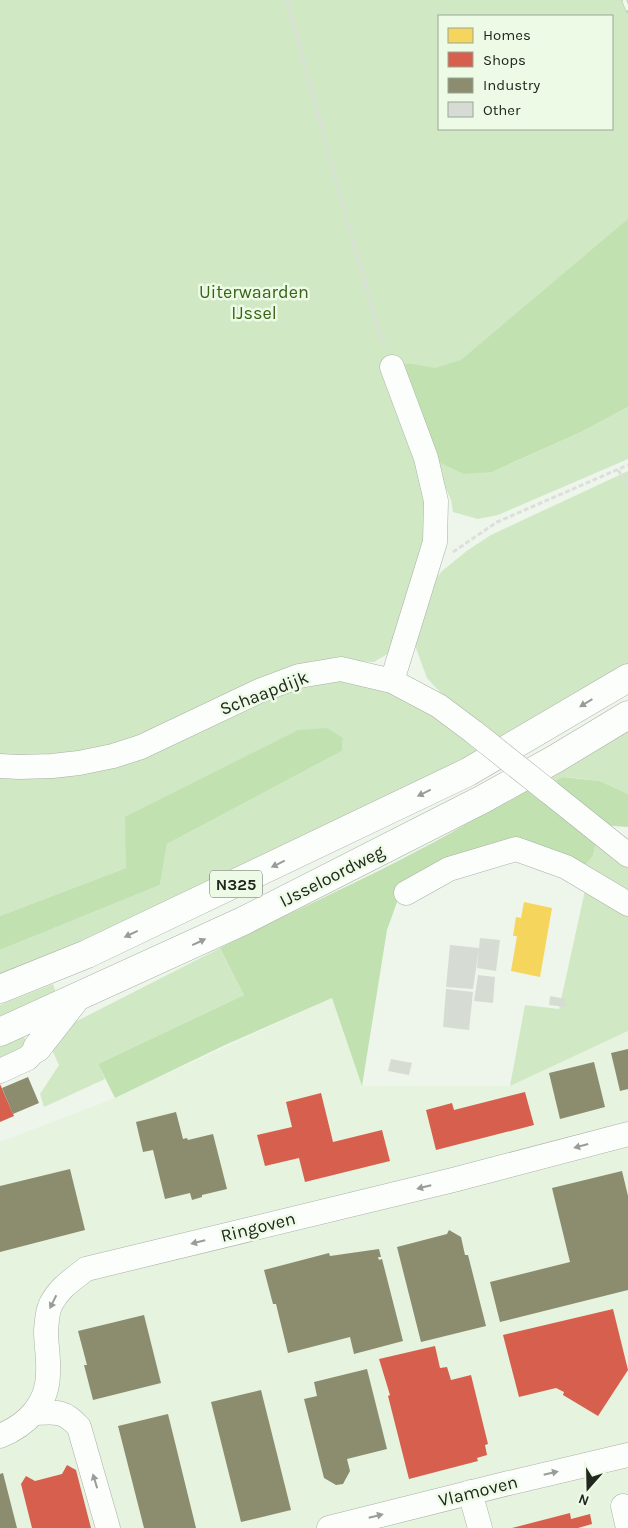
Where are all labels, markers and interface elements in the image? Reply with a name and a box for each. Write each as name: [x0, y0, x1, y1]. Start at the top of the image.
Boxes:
legend: [438, 15, 613, 130]
text: Homes: [483, 26, 531, 44]
text: Shops: [483, 51, 526, 69]
text: Industry: [483, 76, 540, 94]
text: Other: [483, 101, 521, 119]
park label: Uiterwaarden IJssel: [199, 281, 309, 324]
street label: Schaapdijk: [217, 666, 311, 720]
one-way arrow: [580, 698, 593, 707]
one-way arrow: [417, 789, 431, 797]
street label: IJsseloordweg: [276, 840, 388, 912]
one-way arrow: [271, 860, 285, 868]
road number: N325: [210, 871, 262, 898]
one-way arrow: [124, 930, 138, 938]
one-way arrow: [192, 937, 206, 945]
one-way arrow: [573, 1142, 588, 1150]
one-way arrow: [416, 1183, 431, 1191]
street label: Ringoven: [218, 1207, 298, 1247]
one-way arrow: [190, 1238, 205, 1246]
one-way arrow: [49, 1295, 57, 1309]
north arrow: [563, 1463, 613, 1513]
one-way arrow: [544, 1469, 559, 1477]
street label: Vlamoven: [436, 1471, 520, 1511]
one-way arrow: [91, 1473, 99, 1488]
text: N: [576, 1490, 591, 1509]
one-way arrow: [369, 1512, 384, 1520]

